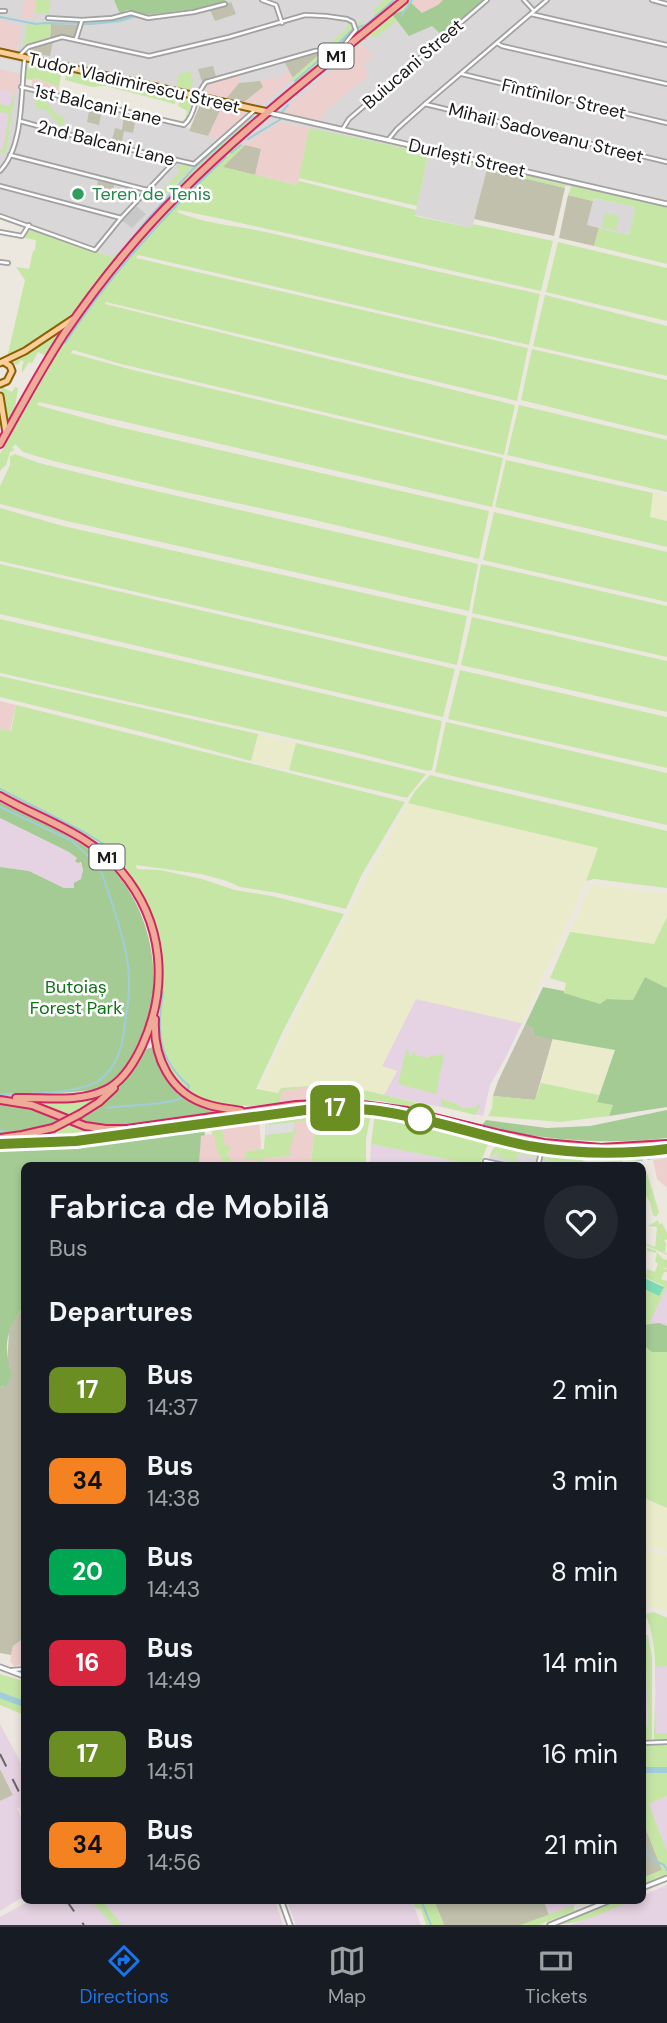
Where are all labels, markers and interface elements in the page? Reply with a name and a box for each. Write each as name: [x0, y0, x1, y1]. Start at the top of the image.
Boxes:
street label: Buiucani Street: [357, 13, 469, 115]
road number: M1: [318, 44, 354, 68]
street label: Tudor Vladimirescu Street: [26, 47, 242, 119]
street label: Fîntînilor Street: [499, 73, 629, 125]
street label: 1st Balcani Lane: [32, 79, 164, 131]
street label: Mihail Sadoveanu Street: [446, 97, 646, 169]
street label: 2nd Balcani Lane: [35, 114, 177, 172]
street label: Durlești Street: [406, 133, 528, 183]
place label: Teren de Tenis: [92, 182, 211, 206]
marker: Teren de Tenis: [70, 186, 86, 202]
road number: M1: [90, 844, 124, 870]
park label: Butoiaș Forest Park: [30, 975, 122, 1020]
line badge: 17: [304, 1085, 366, 1131]
text: 17: [324, 1092, 346, 1123]
unlabelled marker: [405, 1104, 435, 1134]
text: Fabrica de Mobilă: [49, 1185, 330, 1228]
button: heart: [544, 1185, 618, 1259]
text: Bus: [49, 1233, 88, 1263]
text: Departures: [49, 1295, 193, 1329]
text: Bus: [147, 1358, 193, 1392]
text: 2 min: [552, 1373, 618, 1407]
text: 17: [77, 1374, 98, 1405]
text: 14:37: [147, 1392, 198, 1422]
text: Bus: [147, 1449, 193, 1483]
text: 3 min: [551, 1464, 618, 1498]
text: 34: [72, 1465, 103, 1496]
text: 14:38: [147, 1483, 200, 1513]
text: Bus: [147, 1540, 193, 1574]
text: 8 min: [551, 1555, 618, 1589]
text: 20: [72, 1556, 103, 1587]
text: 14:43: [147, 1574, 200, 1604]
text: Bus: [147, 1631, 193, 1665]
text: 14 min: [543, 1646, 618, 1680]
text: 16: [76, 1647, 99, 1678]
text: 14:49: [147, 1665, 201, 1695]
text: Bus: [147, 1722, 193, 1756]
text: 16 min: [542, 1737, 618, 1771]
text: 17: [77, 1738, 98, 1769]
text: 14:51: [147, 1756, 194, 1786]
text: Bus: [147, 1813, 193, 1847]
text: 21 min: [544, 1828, 618, 1862]
text: 34: [72, 1829, 103, 1860]
text: 14:56: [147, 1847, 201, 1877]
tab: Directions: [79, 1942, 169, 2009]
tab: Map: [328, 1942, 366, 2009]
tab: Tickets: [525, 1942, 588, 2009]

